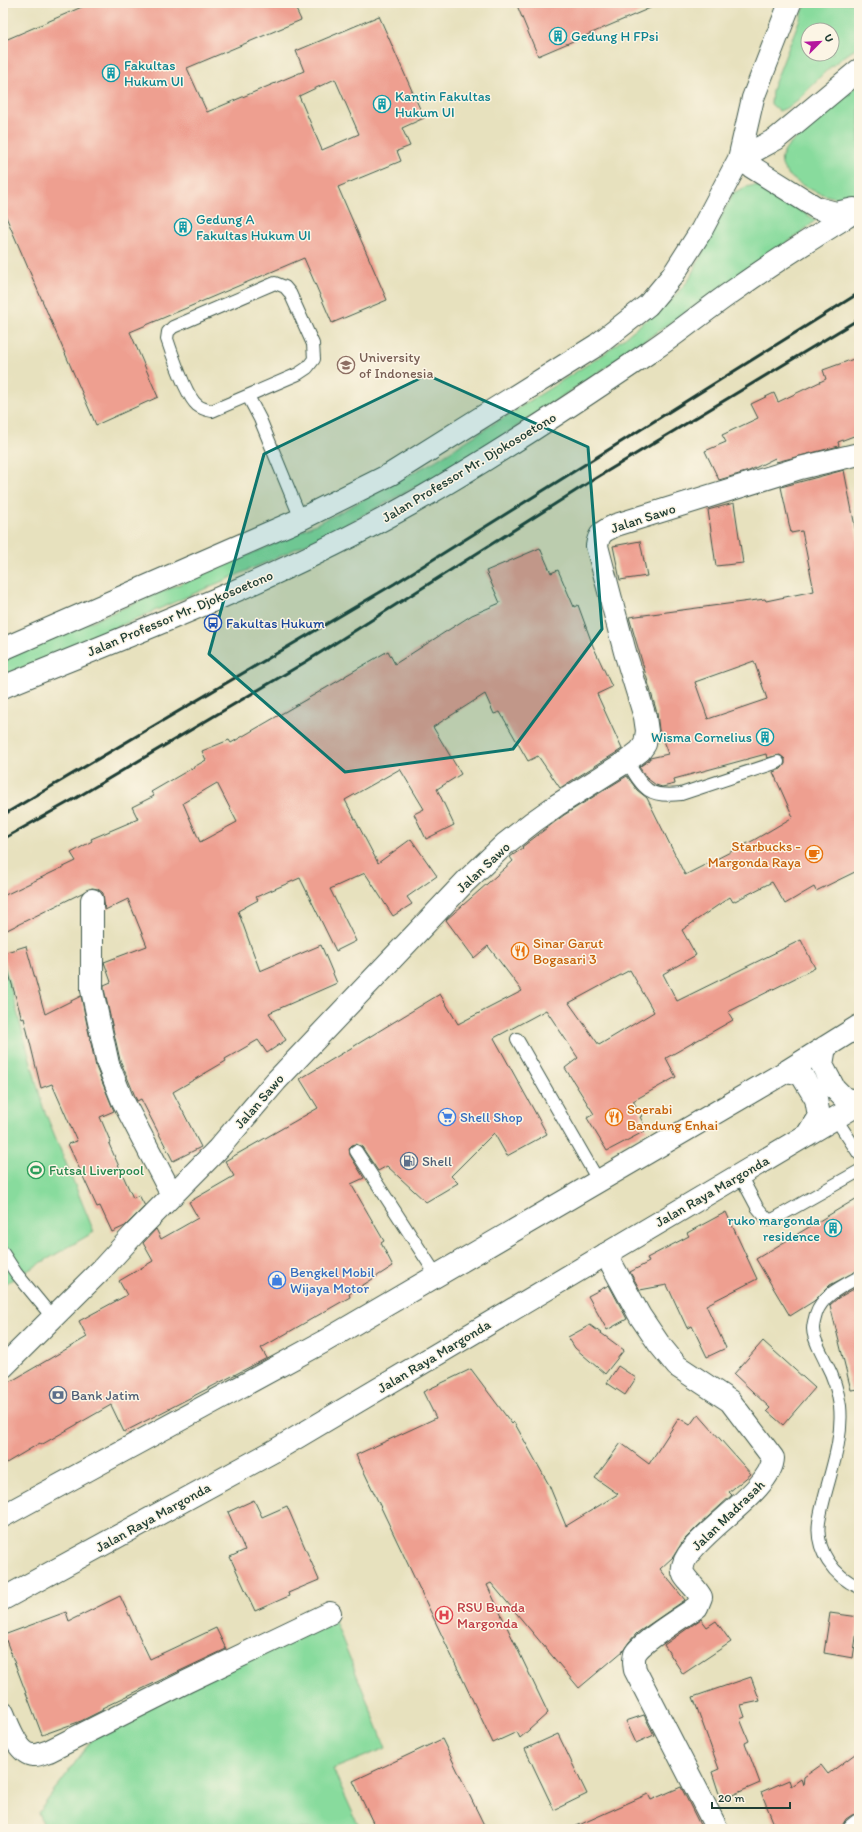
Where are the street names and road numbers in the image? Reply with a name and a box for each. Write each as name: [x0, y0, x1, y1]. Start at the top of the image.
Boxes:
street label: Jalan Professor Mr. Djokosoetono: [379, 409, 559, 526]
street label: Jalan Sawo: [609, 500, 678, 537]
street label: Jalan Professor Mr. Djokosoetono: [85, 567, 276, 660]
street label: Jalan Sawo: [453, 838, 514, 896]
street label: Jalan Sawo: [231, 1070, 288, 1132]
street label: Jalan Raya Margonda: [652, 1152, 773, 1231]
street label: Jalan Raya Margonda: [375, 1316, 494, 1397]
street label: Jalan Madrasah: [688, 1476, 769, 1554]
street label: Jalan Raya Margonda: [93, 1478, 214, 1556]

